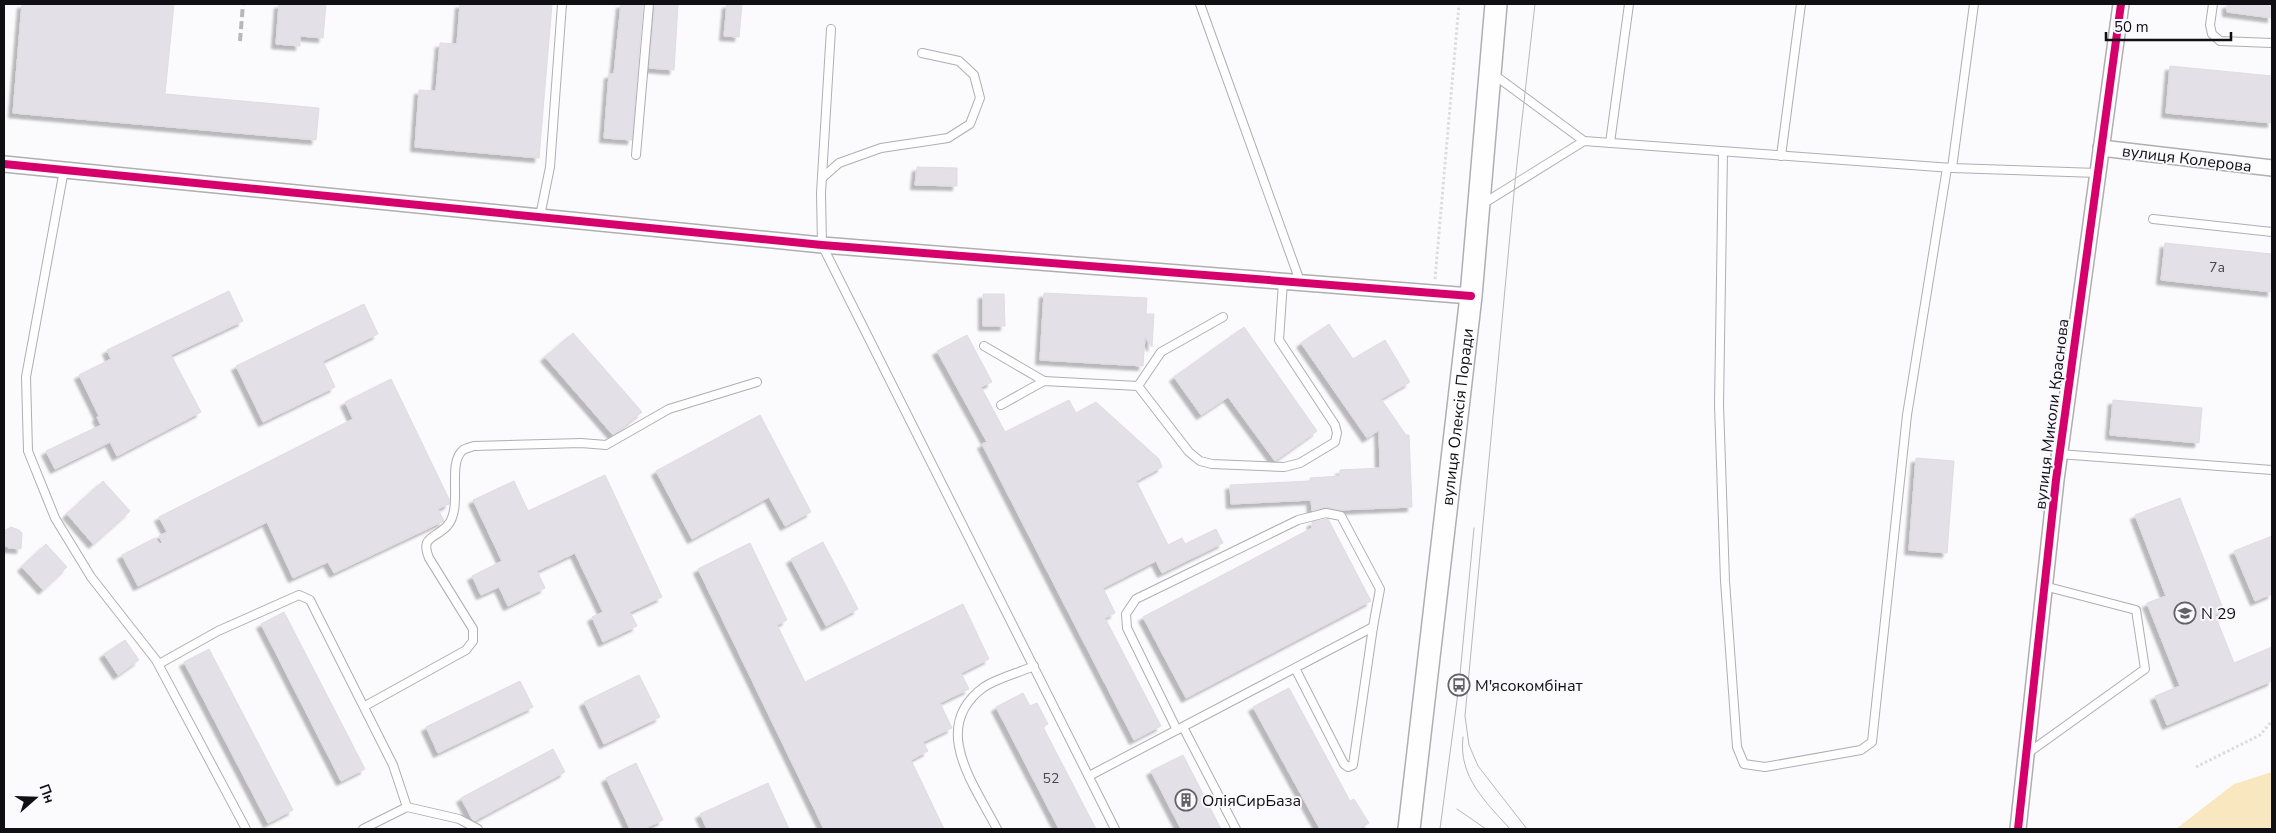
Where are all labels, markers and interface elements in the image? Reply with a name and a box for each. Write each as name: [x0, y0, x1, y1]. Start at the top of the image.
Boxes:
scale bar: [2106, 10, 2231, 42]
text: 50 m: [2114, 17, 2149, 37]
street label: вулиця Колерова: [2121, 140, 2253, 178]
house number: 7а: [2209, 258, 2225, 277]
street label: вулиця Миколи Краснова: [2029, 317, 2075, 511]
street label: вулиця Олексія Поради: [1437, 327, 1479, 507]
school or university icon: N 29: [2173, 601, 2197, 625]
place label: N 29: [2201, 603, 2236, 625]
bus stop icon: М'ясокомбінат: [1447, 673, 1471, 697]
place label: М'ясокомбінат: [1475, 675, 1584, 697]
house number: 52: [1043, 769, 1059, 788]
north arrow: [10, 773, 60, 823]
text: Пн: [35, 781, 59, 806]
building icon: ОліяСирБаза: [1174, 788, 1198, 812]
place label: ОліяСирБаза: [1202, 790, 1301, 812]

